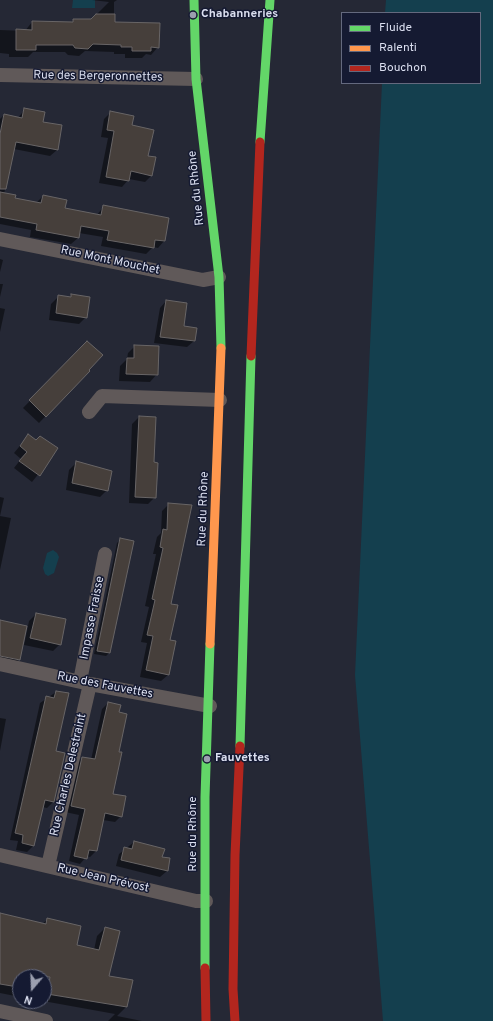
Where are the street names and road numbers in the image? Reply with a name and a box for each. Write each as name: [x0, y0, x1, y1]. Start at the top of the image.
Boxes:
street label: Rue des Bergeronnettes: [33, 69, 163, 85]
street label: Rue du Rhône: [186, 150, 208, 226]
street label: Rue Mont Mouchet: [59, 243, 161, 279]
street label: Rue du Rhône: [195, 471, 213, 547]
street label: Impasse Fraisse: [78, 575, 108, 661]
street label: Rue des Fauvettes: [56, 670, 154, 702]
street label: Rue Charles Delestraint: [48, 712, 90, 838]
street label: Rue du Rhône: [187, 796, 201, 872]
street label: Rue Jean Prévost: [56, 861, 150, 897]

